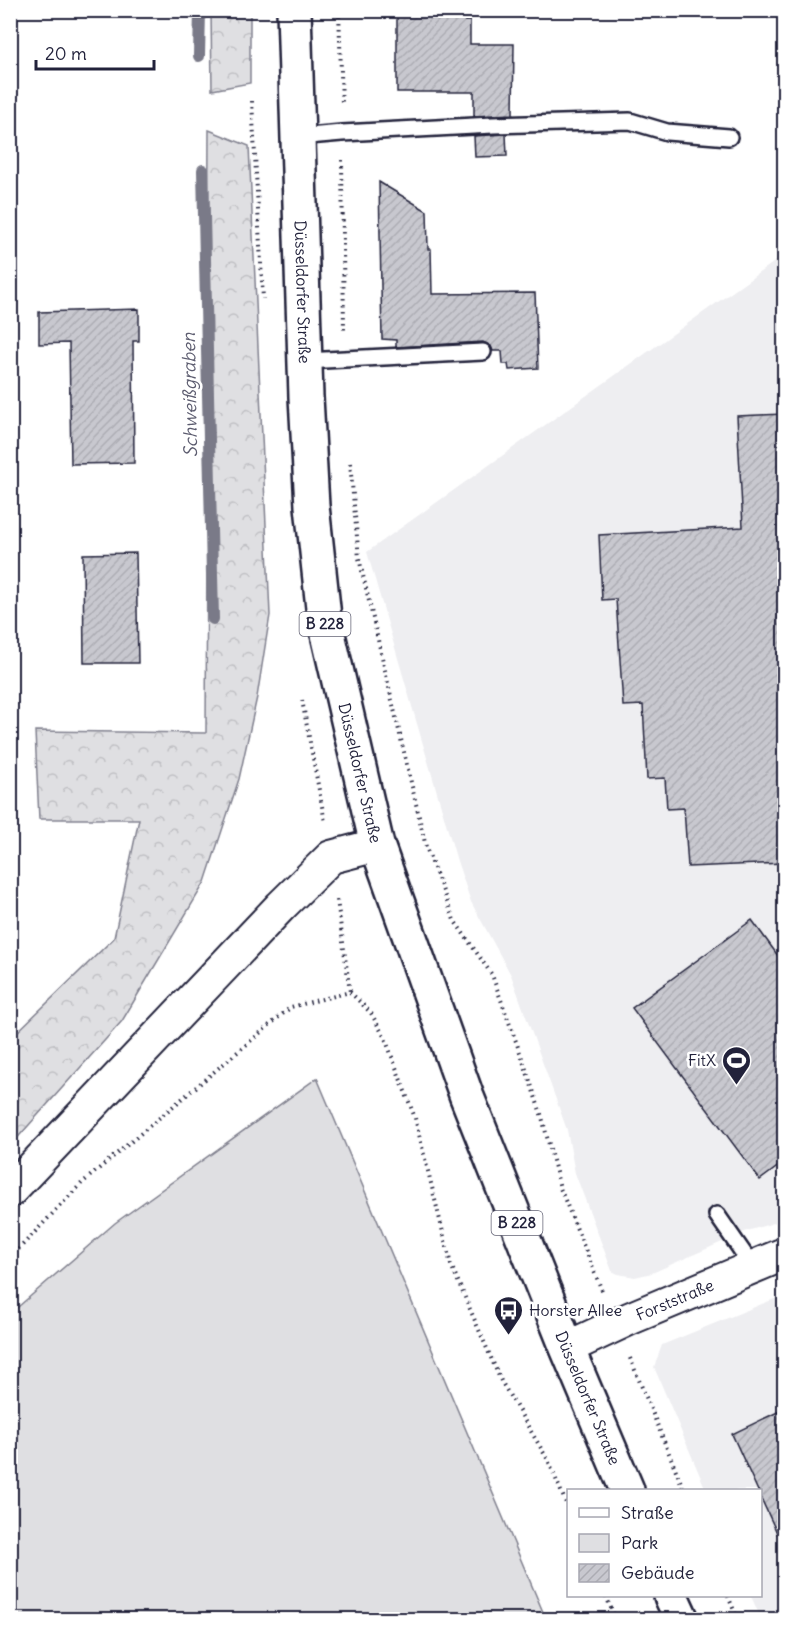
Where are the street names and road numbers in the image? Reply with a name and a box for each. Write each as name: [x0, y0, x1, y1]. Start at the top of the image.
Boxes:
street label: Düsseldorfer Straße: [291, 220, 315, 364]
road number: B 228: [300, 612, 350, 636]
street label: Düsseldorfer Straße: [334, 701, 386, 845]
road number: B 228: [492, 1211, 542, 1235]
street label: Forststraße: [633, 1275, 716, 1325]
street label: Düsseldorfer Straße: [551, 1328, 625, 1468]

